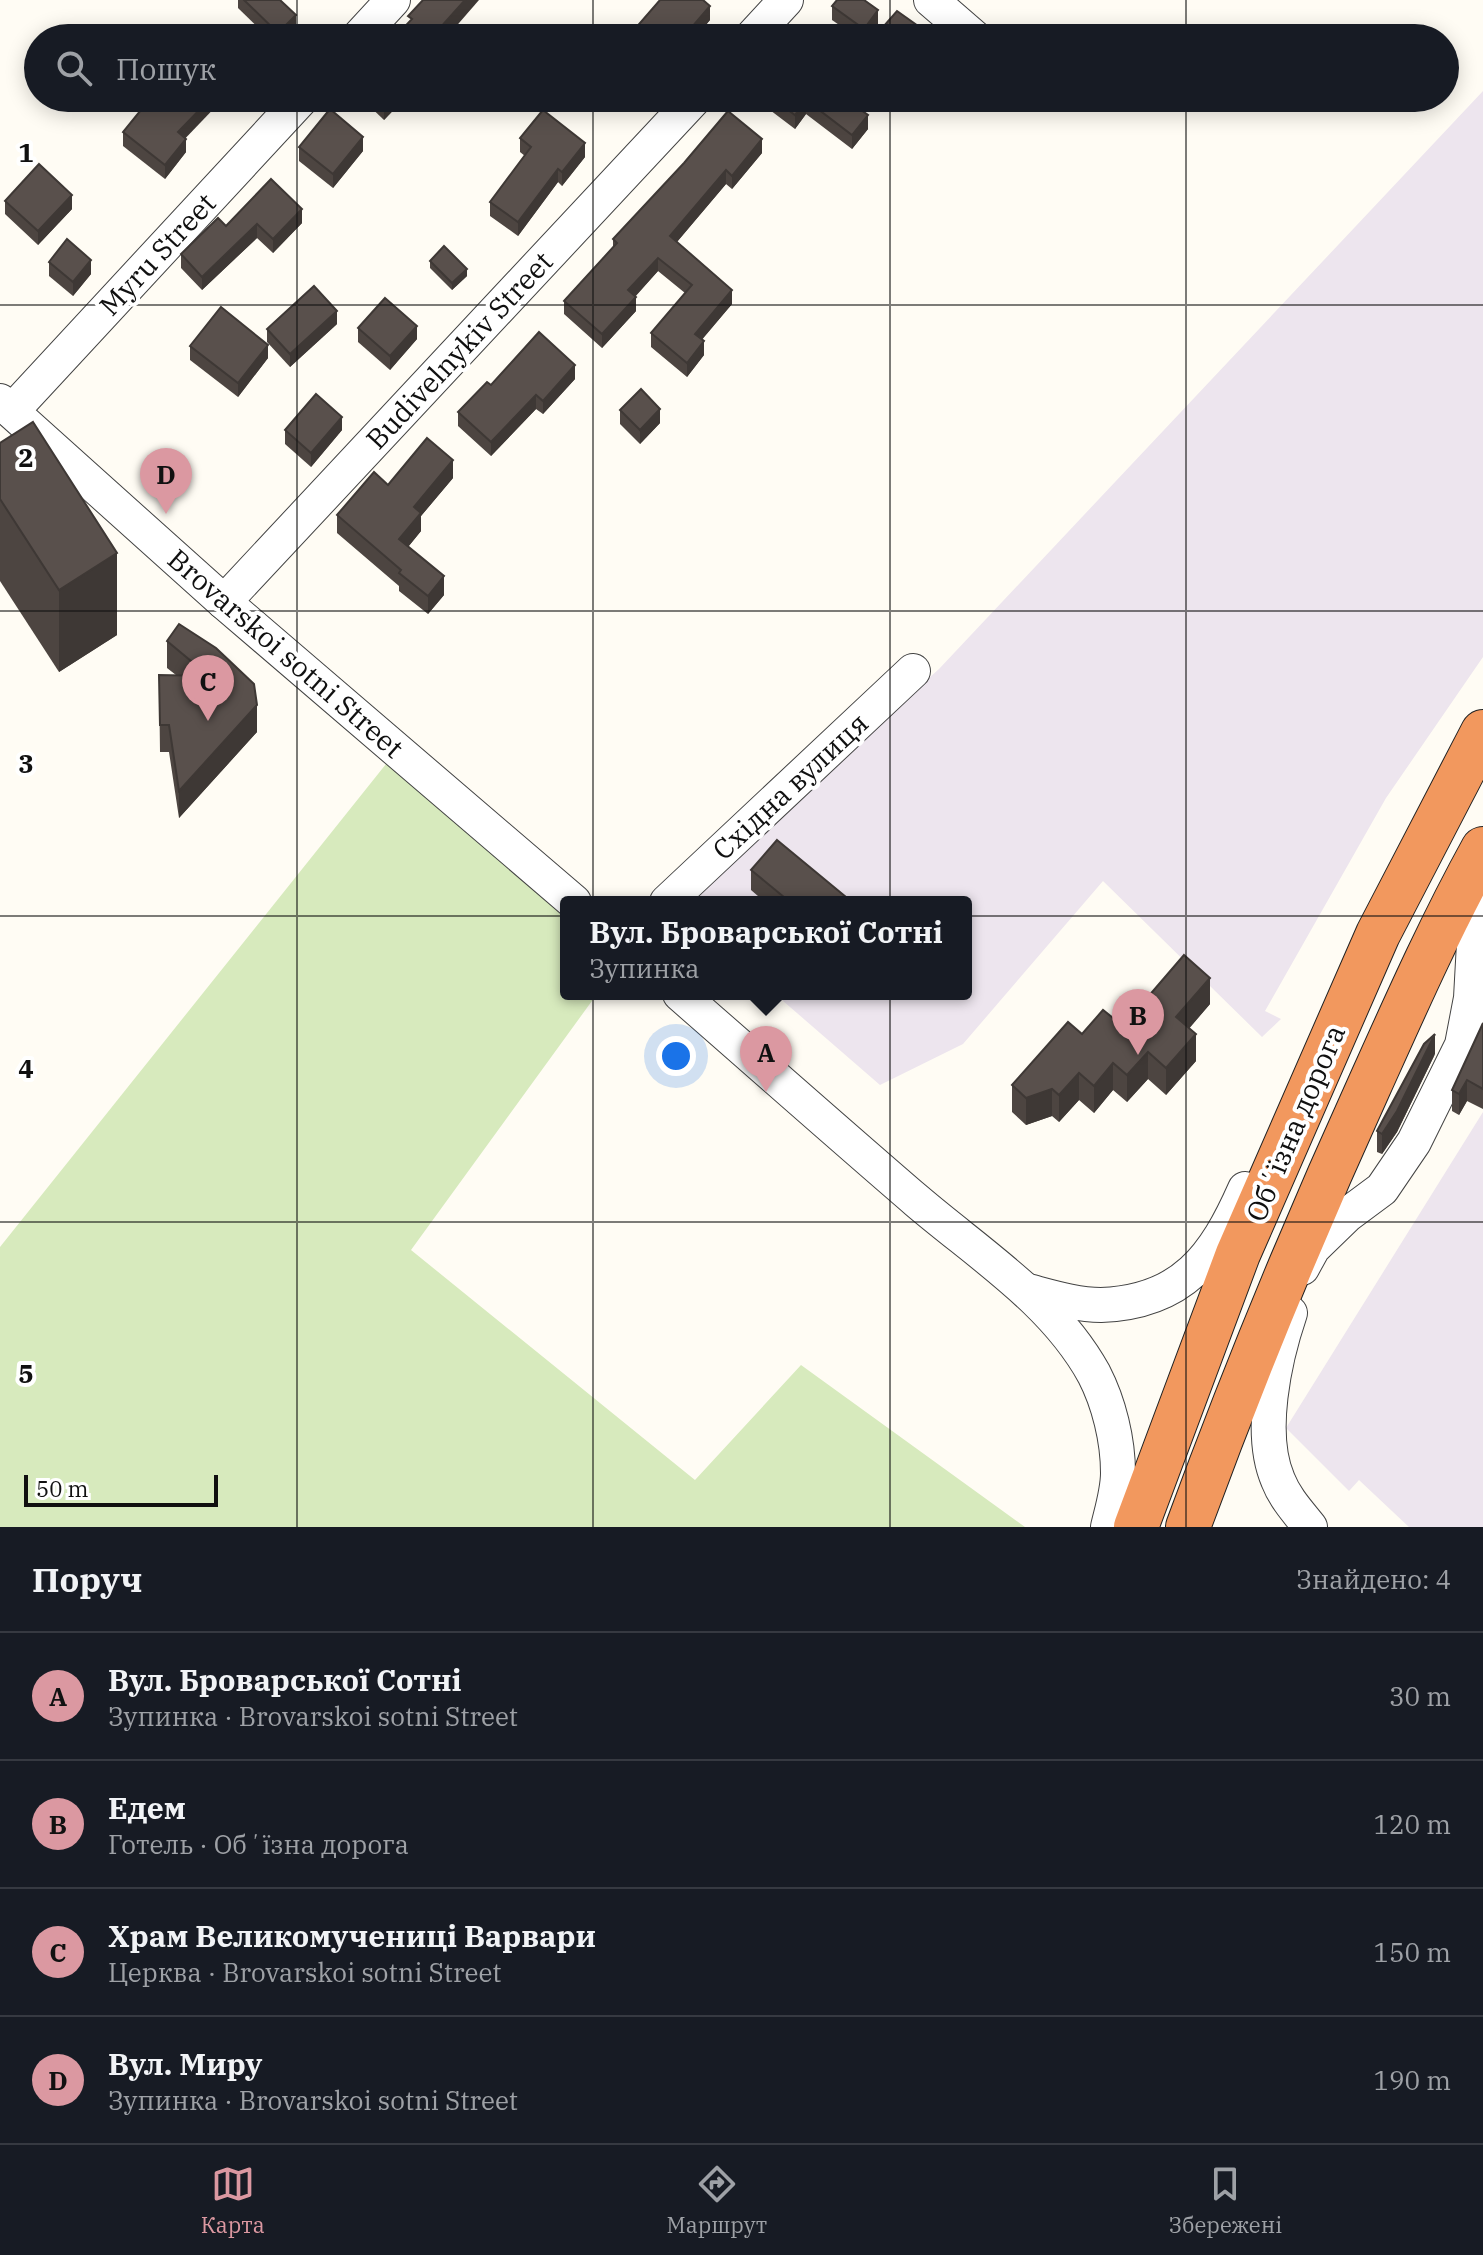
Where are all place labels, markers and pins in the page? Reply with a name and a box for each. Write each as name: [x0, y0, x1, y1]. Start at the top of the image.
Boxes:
pin: D: [140, 448, 192, 514]
pin: C: [182, 655, 234, 721]
pin: B: [1112, 989, 1164, 1055]
pin: A: [740, 1026, 792, 1092]

